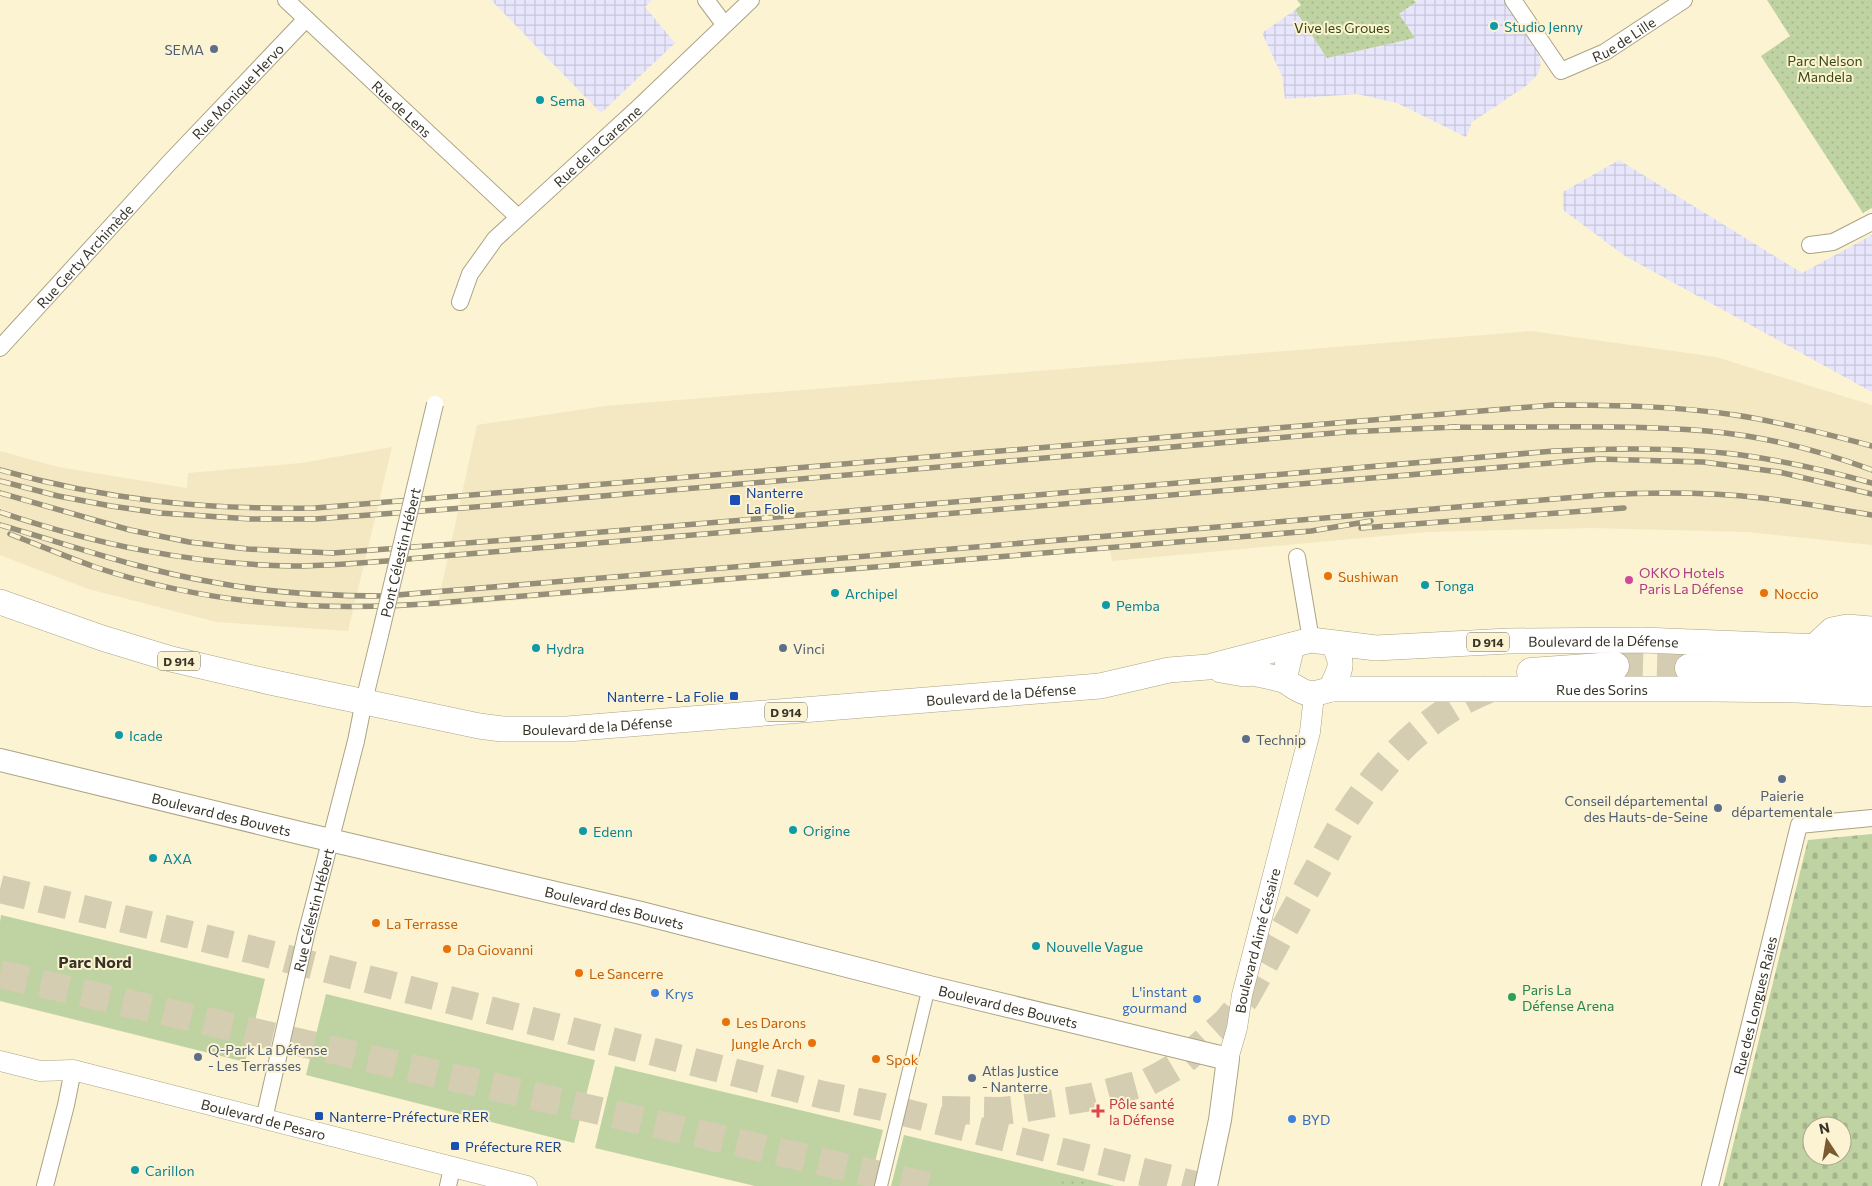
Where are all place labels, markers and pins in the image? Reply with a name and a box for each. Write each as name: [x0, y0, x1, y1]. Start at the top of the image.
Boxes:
place label: Studio Jenny: [1504, 18, 1583, 35]
marker: Studio Jenny: [1488, 20, 1500, 32]
place label: SEMA: [164, 41, 204, 58]
marker: SEMA: [208, 43, 220, 55]
place label: Sema: [550, 92, 585, 109]
marker: Sema: [534, 94, 546, 106]
place label: Nanterre La Folie: [746, 484, 803, 517]
marker: Nanterre La Folie: [728, 493, 742, 507]
place label: OKKO Hotels Paris La Défense: [1639, 564, 1743, 597]
place label: Sushiwan: [1338, 568, 1398, 585]
marker: Sushiwan: [1322, 570, 1334, 582]
marker: OKKO Hotels Paris La Défense: [1623, 574, 1635, 586]
place label: Tonga: [1435, 577, 1474, 594]
marker: Tonga: [1419, 579, 1431, 591]
place label: Archipel: [845, 585, 898, 602]
place label: Noccio: [1774, 585, 1819, 602]
marker: Archipel: [829, 587, 841, 599]
marker: Noccio: [1758, 587, 1770, 599]
place label: Pemba: [1116, 597, 1160, 614]
marker: Pemba: [1100, 599, 1112, 611]
place label: Hydra: [546, 640, 584, 657]
place label: Vinci: [793, 640, 825, 657]
marker: Hydra: [530, 642, 542, 654]
marker: Vinci: [777, 642, 789, 654]
place label: Nanterre - La Folie: [607, 688, 724, 705]
marker: Nanterre - La Folie: [728, 690, 740, 702]
place label: Icade: [129, 727, 163, 744]
marker: Icade: [113, 729, 125, 741]
place label: Technip: [1256, 731, 1306, 748]
marker: Technip: [1240, 733, 1252, 745]
marker: Paierie départementale: [1776, 773, 1788, 785]
place label: Paierie départementale: [1731, 787, 1833, 820]
place label: Conseil départemental des Hauts-de-Seine: [1565, 792, 1708, 825]
marker: Conseil départemental des Hauts-de-Seine: [1712, 802, 1724, 814]
place label: Origine: [803, 822, 850, 839]
place label: Edenn: [593, 823, 633, 840]
marker: Origine: [787, 824, 799, 836]
marker: Edenn: [577, 825, 589, 837]
place label: AXA: [163, 850, 192, 867]
marker: AXA: [147, 852, 159, 864]
place label: La Terrasse: [386, 915, 458, 932]
marker: La Terrasse: [370, 917, 382, 929]
place label: Nouvelle Vague: [1046, 938, 1143, 955]
marker: Nouvelle Vague: [1030, 940, 1042, 952]
place label: Da Giovanni: [457, 941, 533, 958]
marker: Da Giovanni: [441, 943, 453, 955]
place label: Le Sancerre: [589, 965, 663, 982]
marker: Le Sancerre: [573, 967, 585, 979]
place label: Paris La Défense Arena: [1522, 981, 1614, 1014]
place label: L'instant gourmand: [1122, 983, 1187, 1016]
place label: Krys: [665, 985, 694, 1002]
marker: Krys: [649, 987, 661, 999]
marker: Paris La Défense Arena: [1506, 991, 1518, 1003]
marker: L'instant gourmand: [1191, 993, 1203, 1005]
place label: Les Darons: [736, 1014, 806, 1031]
marker: Les Darons: [720, 1016, 732, 1028]
place label: Jungle Arch: [731, 1035, 802, 1052]
marker: Jungle Arch: [806, 1037, 818, 1049]
place label: Q-Park La Défense - Les Terrasses: [208, 1041, 327, 1074]
marker: Q-Park La Défense - Les Terrasses: [192, 1051, 204, 1063]
place label: Spok: [886, 1051, 919, 1068]
marker: Spok: [870, 1053, 882, 1065]
place label: Atlas Justice - Nanterre: [982, 1062, 1059, 1095]
marker: Atlas Justice - Nanterre: [966, 1072, 978, 1084]
place label: Pôle santé la Défense: [1109, 1095, 1175, 1128]
marker: Pôle santé la Défense: [1091, 1104, 1105, 1118]
place label: Nanterre-Préfecture RER: [329, 1108, 489, 1125]
marker: Nanterre-Préfecture RER: [313, 1110, 325, 1122]
place label: BYD: [1302, 1111, 1330, 1128]
marker: BYD: [1286, 1113, 1298, 1125]
place label: Préfecture RER: [465, 1138, 562, 1155]
marker: Préfecture RER: [449, 1140, 461, 1152]
place label: Carillon: [145, 1162, 195, 1179]
marker: Carillon: [129, 1164, 141, 1176]

